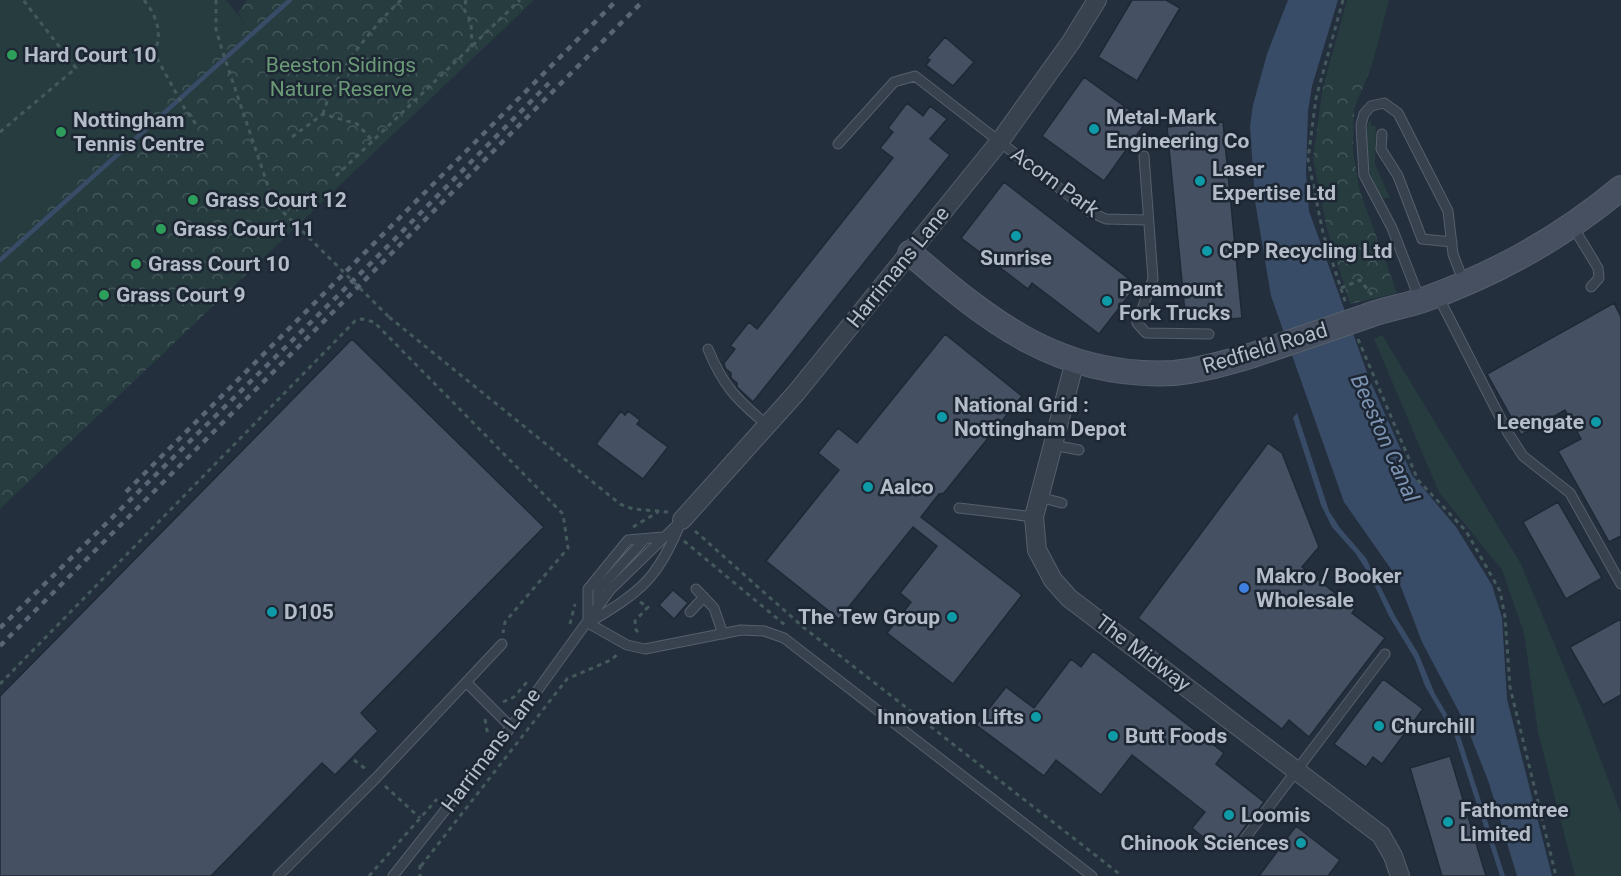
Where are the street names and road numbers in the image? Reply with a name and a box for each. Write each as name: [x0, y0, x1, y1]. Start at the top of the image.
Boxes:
street label: Acorn Park: [1006, 142, 1104, 222]
street label: Harrimans Lane: [842, 202, 954, 332]
street label: Redfield Road: [1200, 318, 1330, 378]
street label: The Midway: [1091, 609, 1195, 697]
street label: Harrimans Lane: [437, 683, 545, 817]

